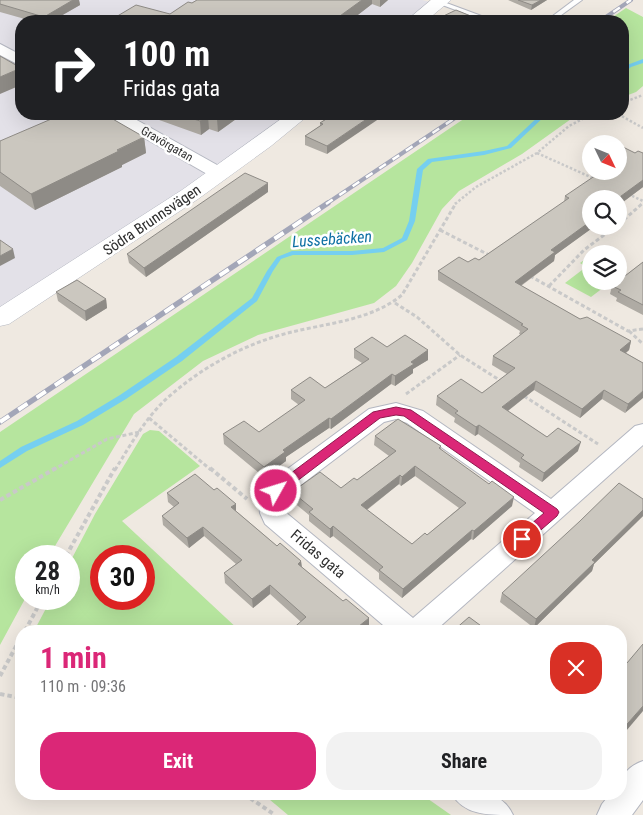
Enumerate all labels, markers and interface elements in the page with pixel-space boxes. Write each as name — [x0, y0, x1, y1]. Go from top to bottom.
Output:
text: 100 m — [123, 34, 210, 75]
icon: right — [40, 35, 105, 100]
text: Fridas gata — [123, 76, 220, 101]
street label: Gravörgatan — [139, 124, 196, 165]
north arrow — [582, 135, 628, 180]
map controls — [582, 135, 627, 290]
street label: Södra Brunnsvägen — [100, 181, 204, 259]
button: search — [582, 190, 627, 235]
water label: Lussebäcken — [292, 227, 372, 251]
button: layers — [582, 245, 627, 290]
position arrow — [249, 464, 301, 516]
pin — [501, 518, 543, 560]
icon: arrive — [508, 525, 536, 553]
street label: Fridas gata — [287, 526, 349, 582]
speed limit sign: 30 — [90, 545, 155, 610]
text: 28 — [35, 557, 60, 586]
text: km/h — [35, 583, 60, 597]
text: 1 min — [40, 640, 107, 675]
button: close — [550, 642, 602, 694]
text: 110 m · 09:36 — [40, 677, 126, 696]
button: Exit — [40, 732, 316, 790]
button: Share — [326, 732, 602, 790]

